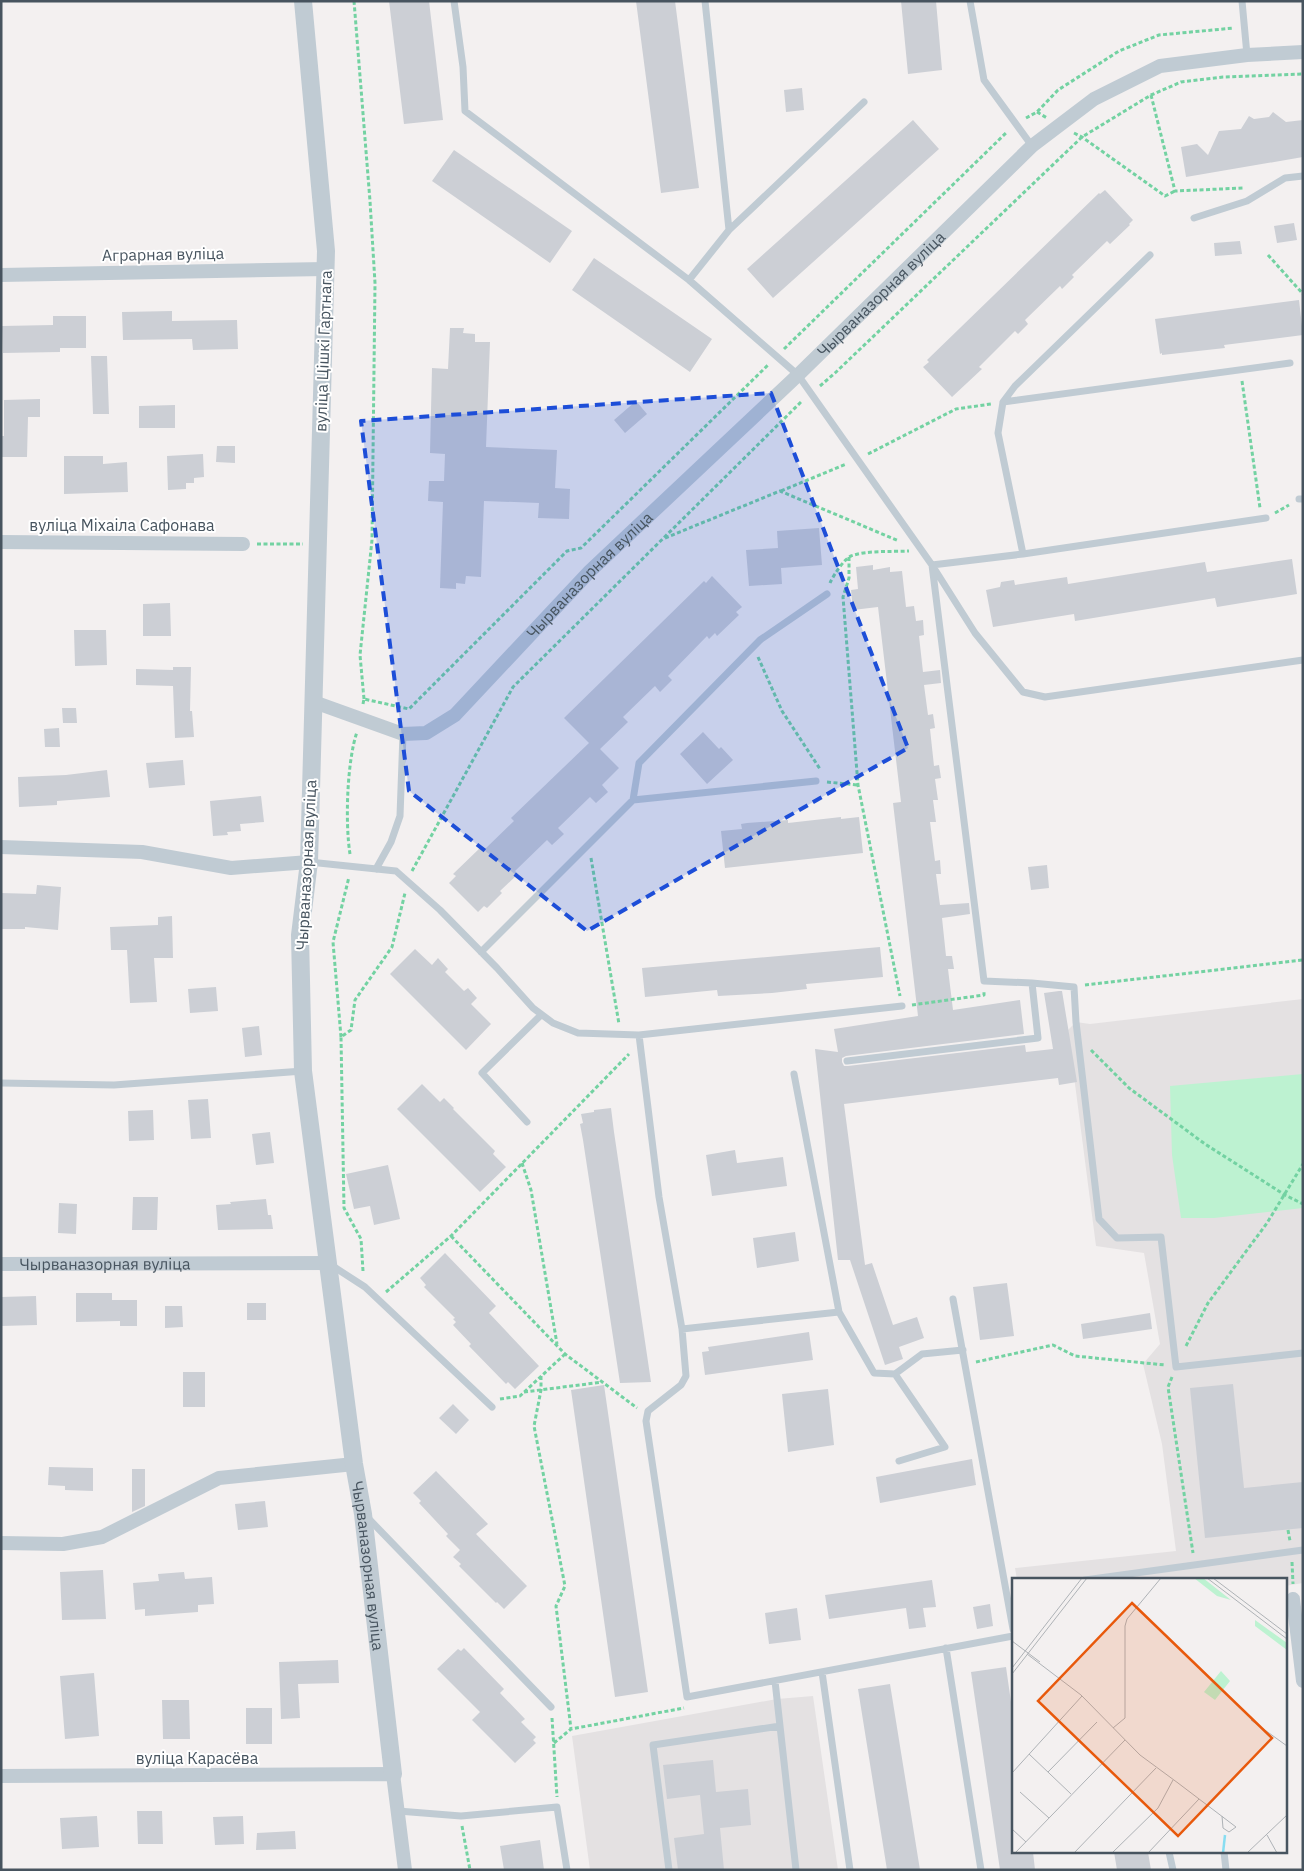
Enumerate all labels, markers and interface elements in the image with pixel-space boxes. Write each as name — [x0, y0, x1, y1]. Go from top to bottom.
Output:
street label: Чырваназорная вуліца — [813, 227, 949, 361]
street label: Аграрная вуліца — [102, 243, 225, 265]
street label: вуліца Цішкі Гартнага — [310, 269, 336, 432]
street label: Чырваназорная вуліца — [522, 507, 657, 642]
street label: вуліца Міхаіла Сафонава — [29, 515, 215, 535]
street label: Чырваназорная вуліца — [292, 779, 320, 951]
street label: Чырваназорная вуліца — [20, 1253, 191, 1274]
street label: Чырваназорная вуліца — [347, 1479, 389, 1652]
inset map — [1012, 1578, 1286, 1854]
street label: вуліца Карасёва — [136, 1748, 259, 1768]

